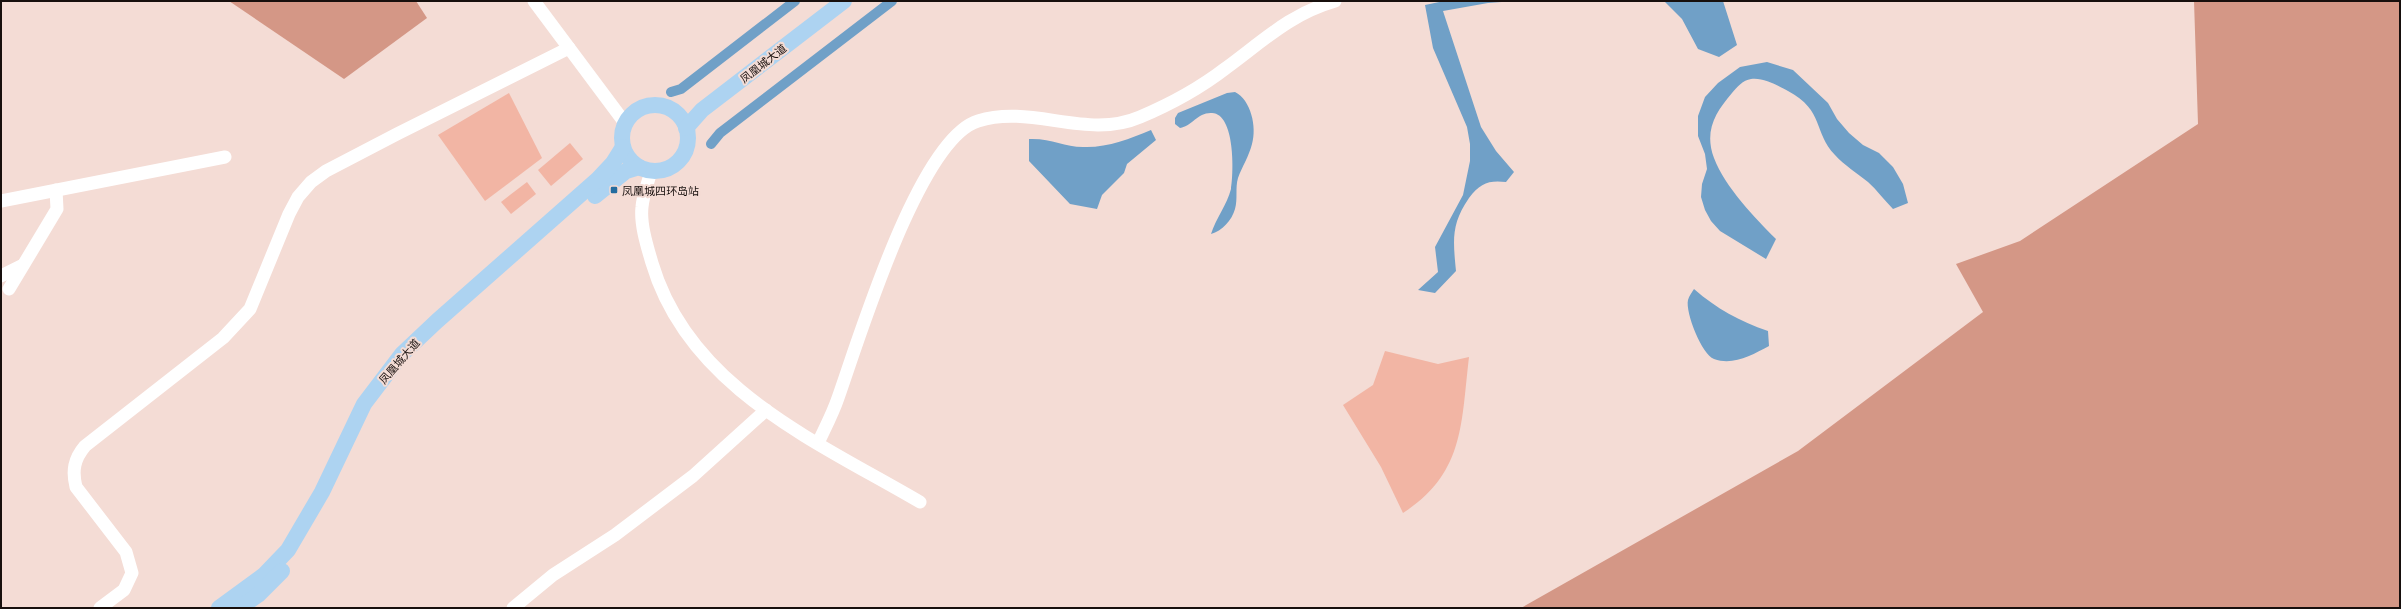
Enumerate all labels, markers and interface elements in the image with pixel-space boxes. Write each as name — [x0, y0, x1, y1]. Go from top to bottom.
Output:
street label: 凤凰城大道 — [737, 41, 789, 85]
place label: 凤凰城四环岛站 — [622, 184, 699, 197]
marker: 凤凰城四环岛站 — [609, 185, 619, 195]
street label: 凤凰城大道 — [376, 336, 422, 386]

